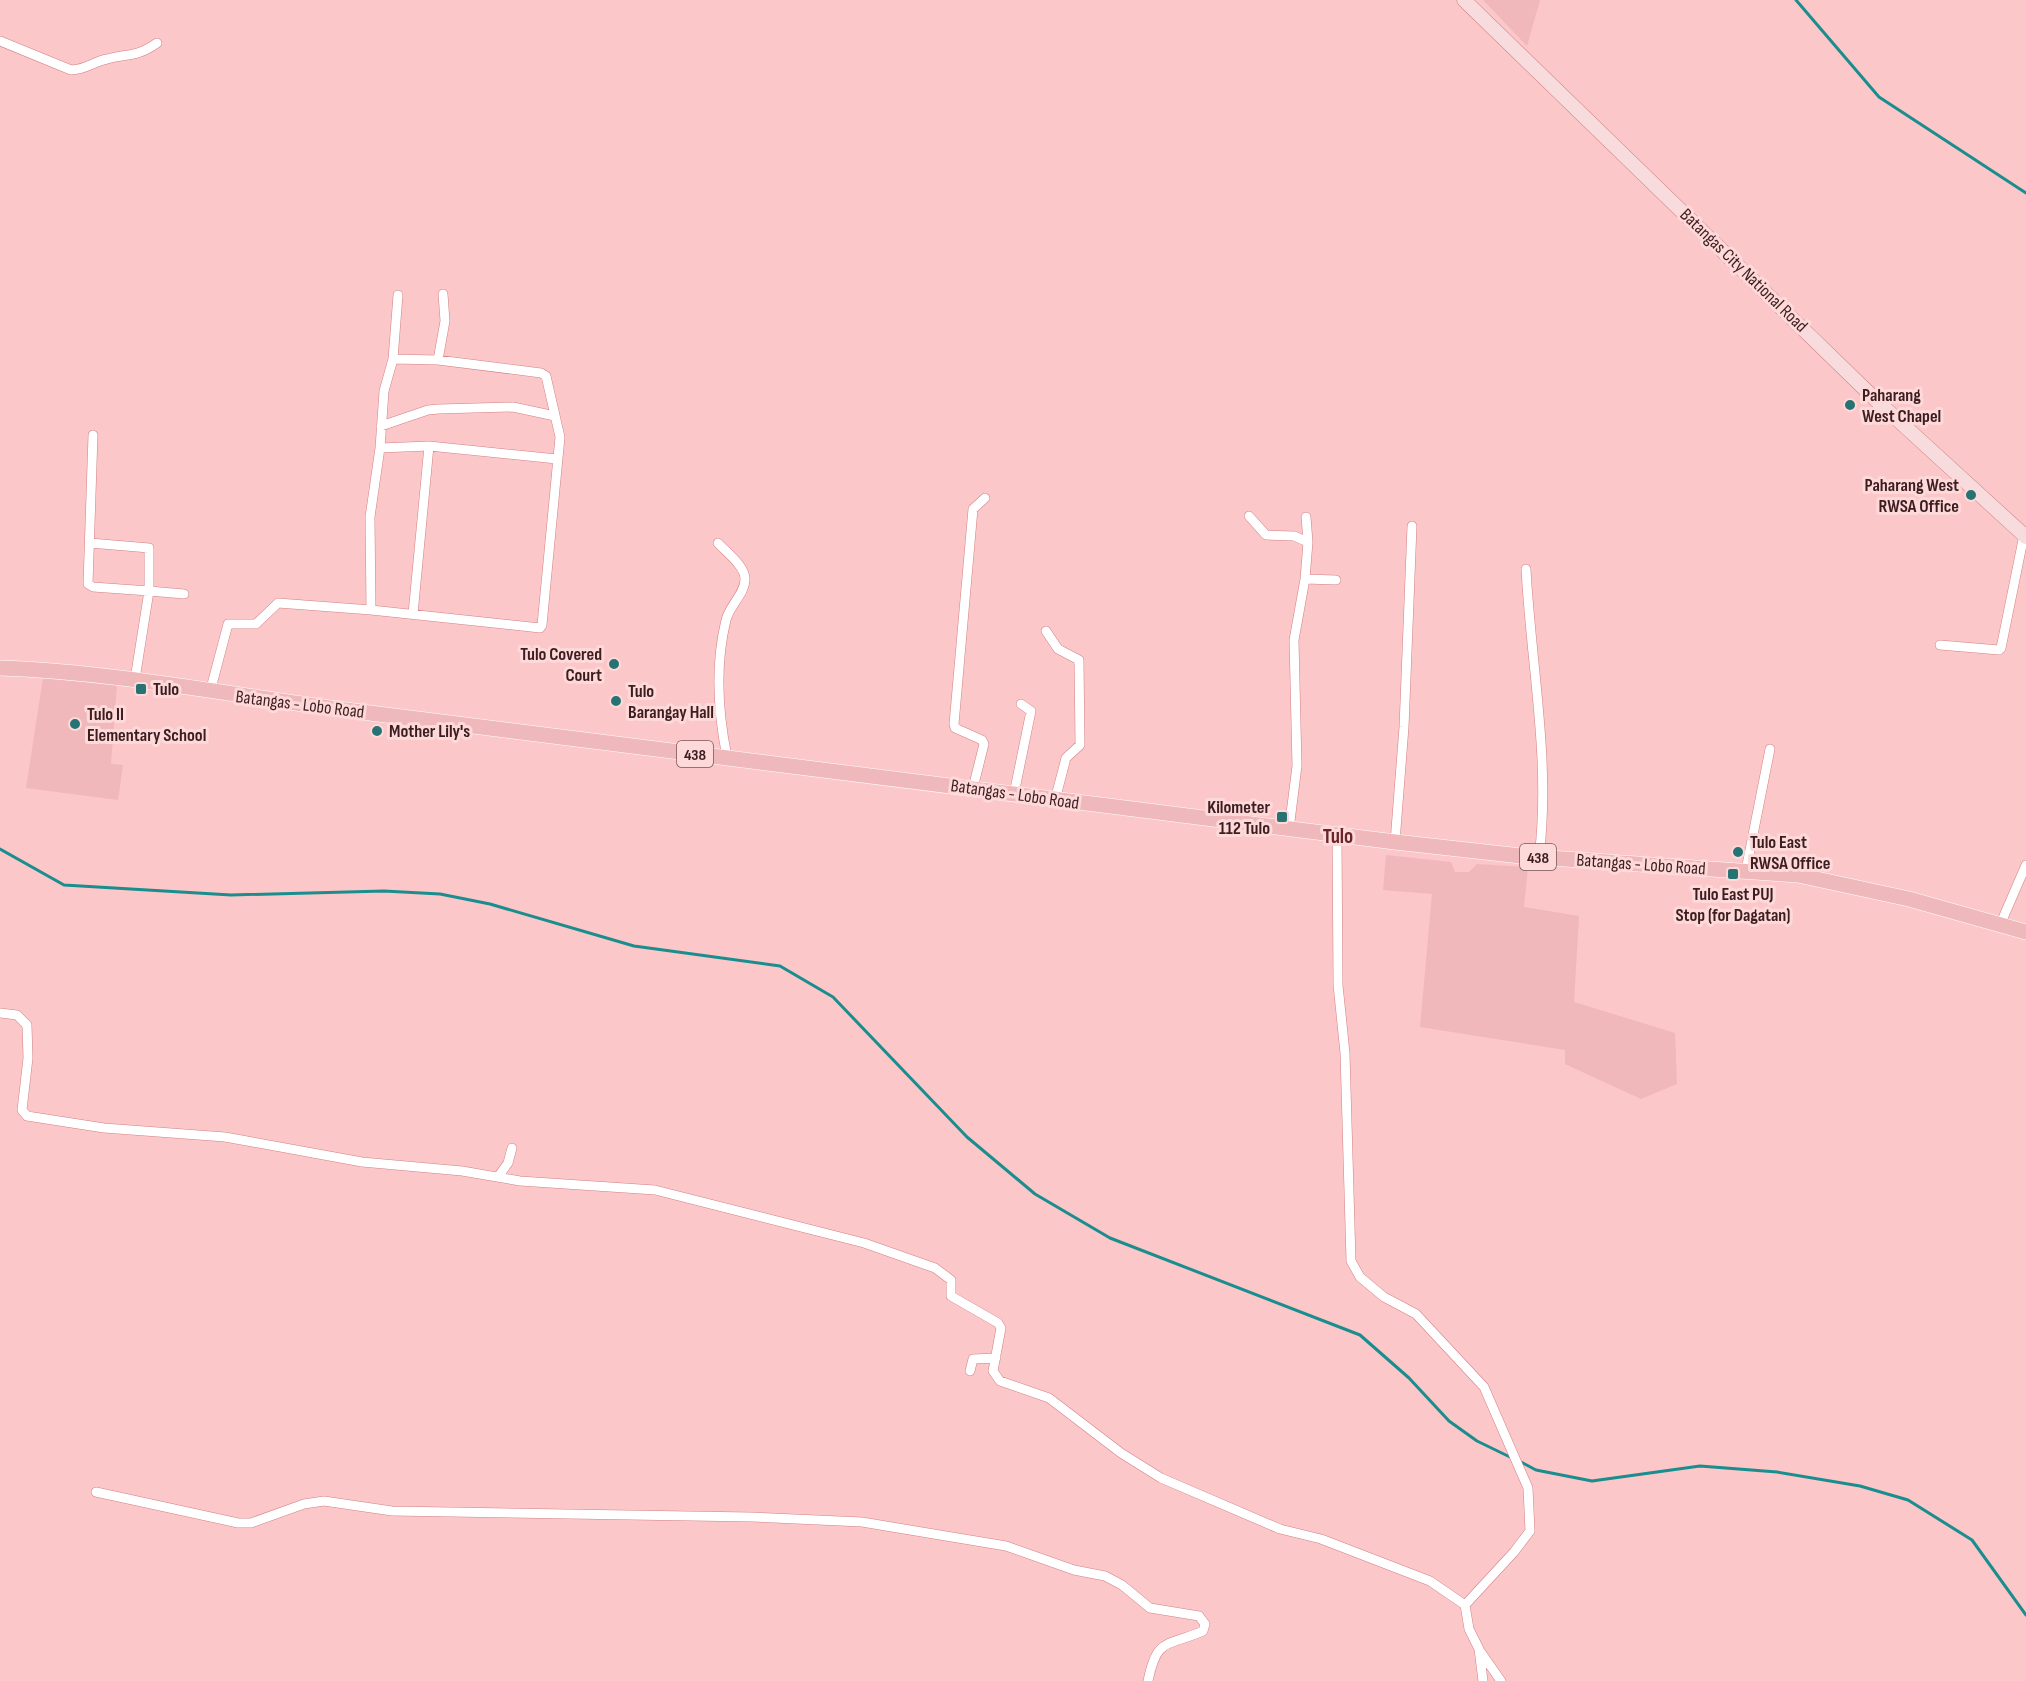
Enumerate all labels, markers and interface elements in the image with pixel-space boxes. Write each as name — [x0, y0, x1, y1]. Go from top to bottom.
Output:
street label: Batangas City National Road — [1676, 204, 1812, 337]
place label: Paharang West Chapel — [1862, 385, 1941, 427]
marker: Paharang West Chapel — [1843, 398, 1857, 412]
place label: Paharang West RWSA Office — [1865, 475, 1959, 517]
marker: Paharang West RWSA Office — [1964, 488, 1978, 502]
place label: Tulo Covered Court — [520, 644, 602, 686]
marker: Tulo Covered Court — [607, 657, 621, 671]
place label: Tulo — [153, 679, 179, 700]
place label: Tulo Barangay Hall — [628, 681, 714, 723]
marker: Tulo — [134, 682, 148, 696]
street label: Batangas - Lobo Road — [234, 686, 365, 723]
marker: Tulo Barangay Hall — [609, 694, 623, 708]
place label: Tulo II Elementary School — [87, 704, 206, 746]
marker: Tulo II Elementary School — [68, 717, 82, 731]
place label: Mother Lily's — [389, 721, 470, 742]
marker: Mother Lily's — [370, 724, 384, 738]
road number: 438 — [677, 741, 713, 767]
street label: Batangas - Lobo Road — [949, 775, 1080, 814]
place label: Kilometer 112 Tulo — [1207, 797, 1270, 839]
marker: Kilometer 112 Tulo — [1275, 810, 1289, 824]
district label: Tulo — [1323, 824, 1353, 849]
place label: Tulo East RWSA Office — [1750, 832, 1830, 874]
road number: 438 — [1520, 844, 1556, 870]
marker: Tulo East RWSA Office — [1731, 845, 1745, 859]
street label: Batangas - Lobo Road — [1576, 850, 1706, 879]
marker: Tulo East PUJ Stop (for Dagatan) — [1726, 867, 1740, 881]
place label: Tulo East PUJ Stop (for Dagatan) — [1675, 884, 1791, 926]

